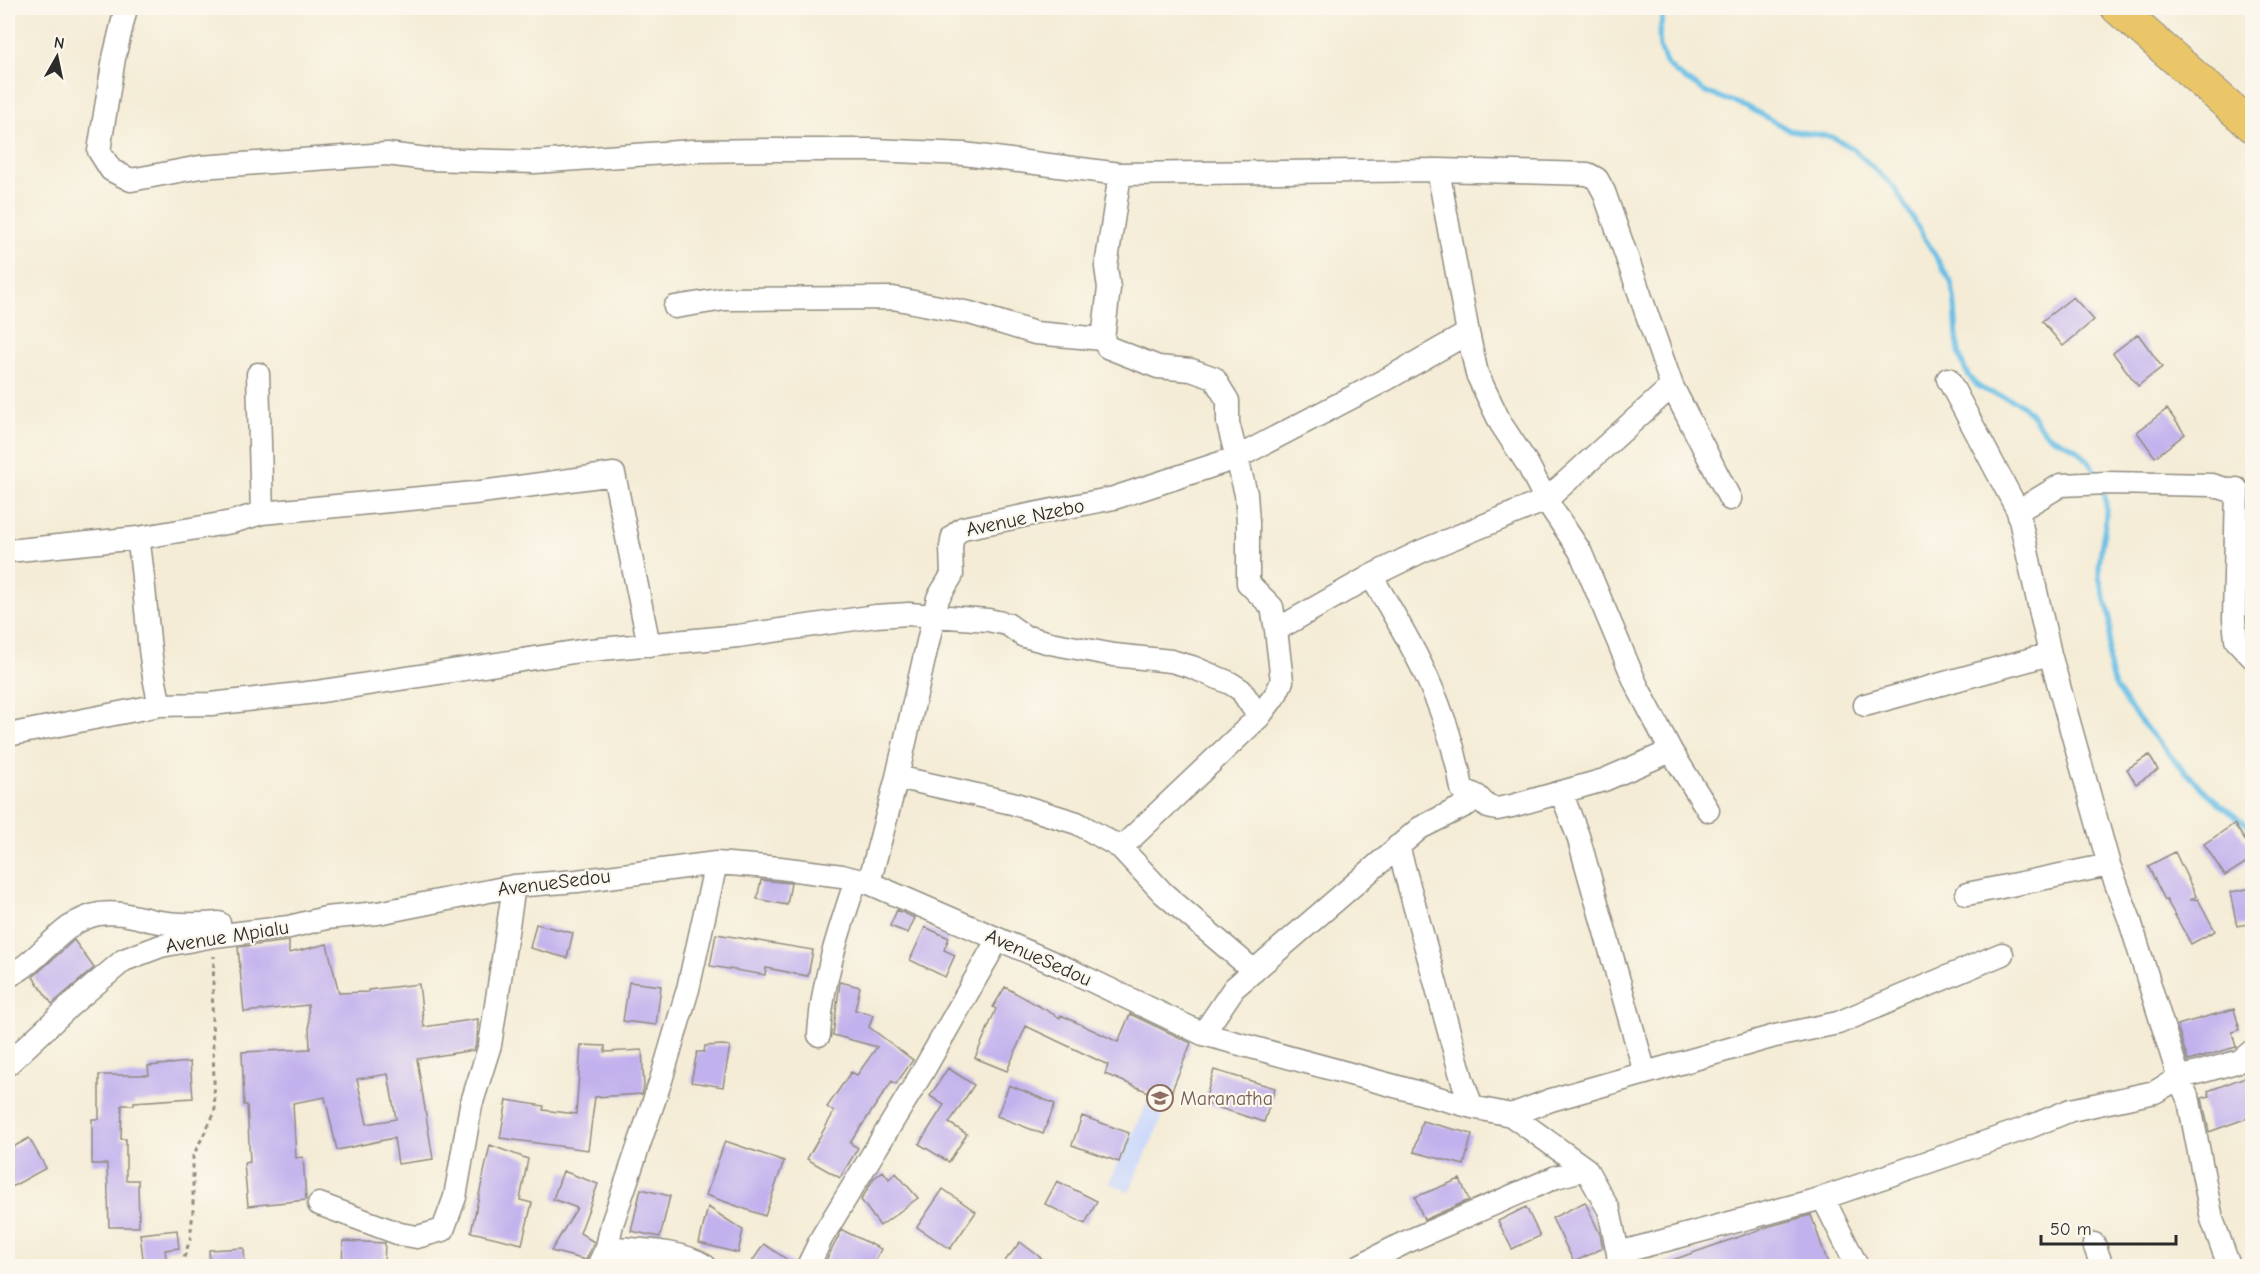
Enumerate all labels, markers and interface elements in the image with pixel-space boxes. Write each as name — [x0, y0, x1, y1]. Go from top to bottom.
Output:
north arrow — [27, 27, 87, 87]
text: N — [53, 33, 66, 53]
street label: Avenue Nzebo — [964, 494, 1086, 541]
street label: AvenueSedou — [496, 864, 612, 901]
street label: Avenue Mpialu — [164, 915, 290, 958]
street label: AvenueSedou — [982, 924, 1095, 991]
school or university icon: Maranatha — [1145, 1083, 1175, 1113]
place label: Maranatha — [1180, 1087, 1273, 1110]
scale bar — [2041, 1208, 2176, 1246]
text: 50 m — [2050, 1219, 2092, 1240]

